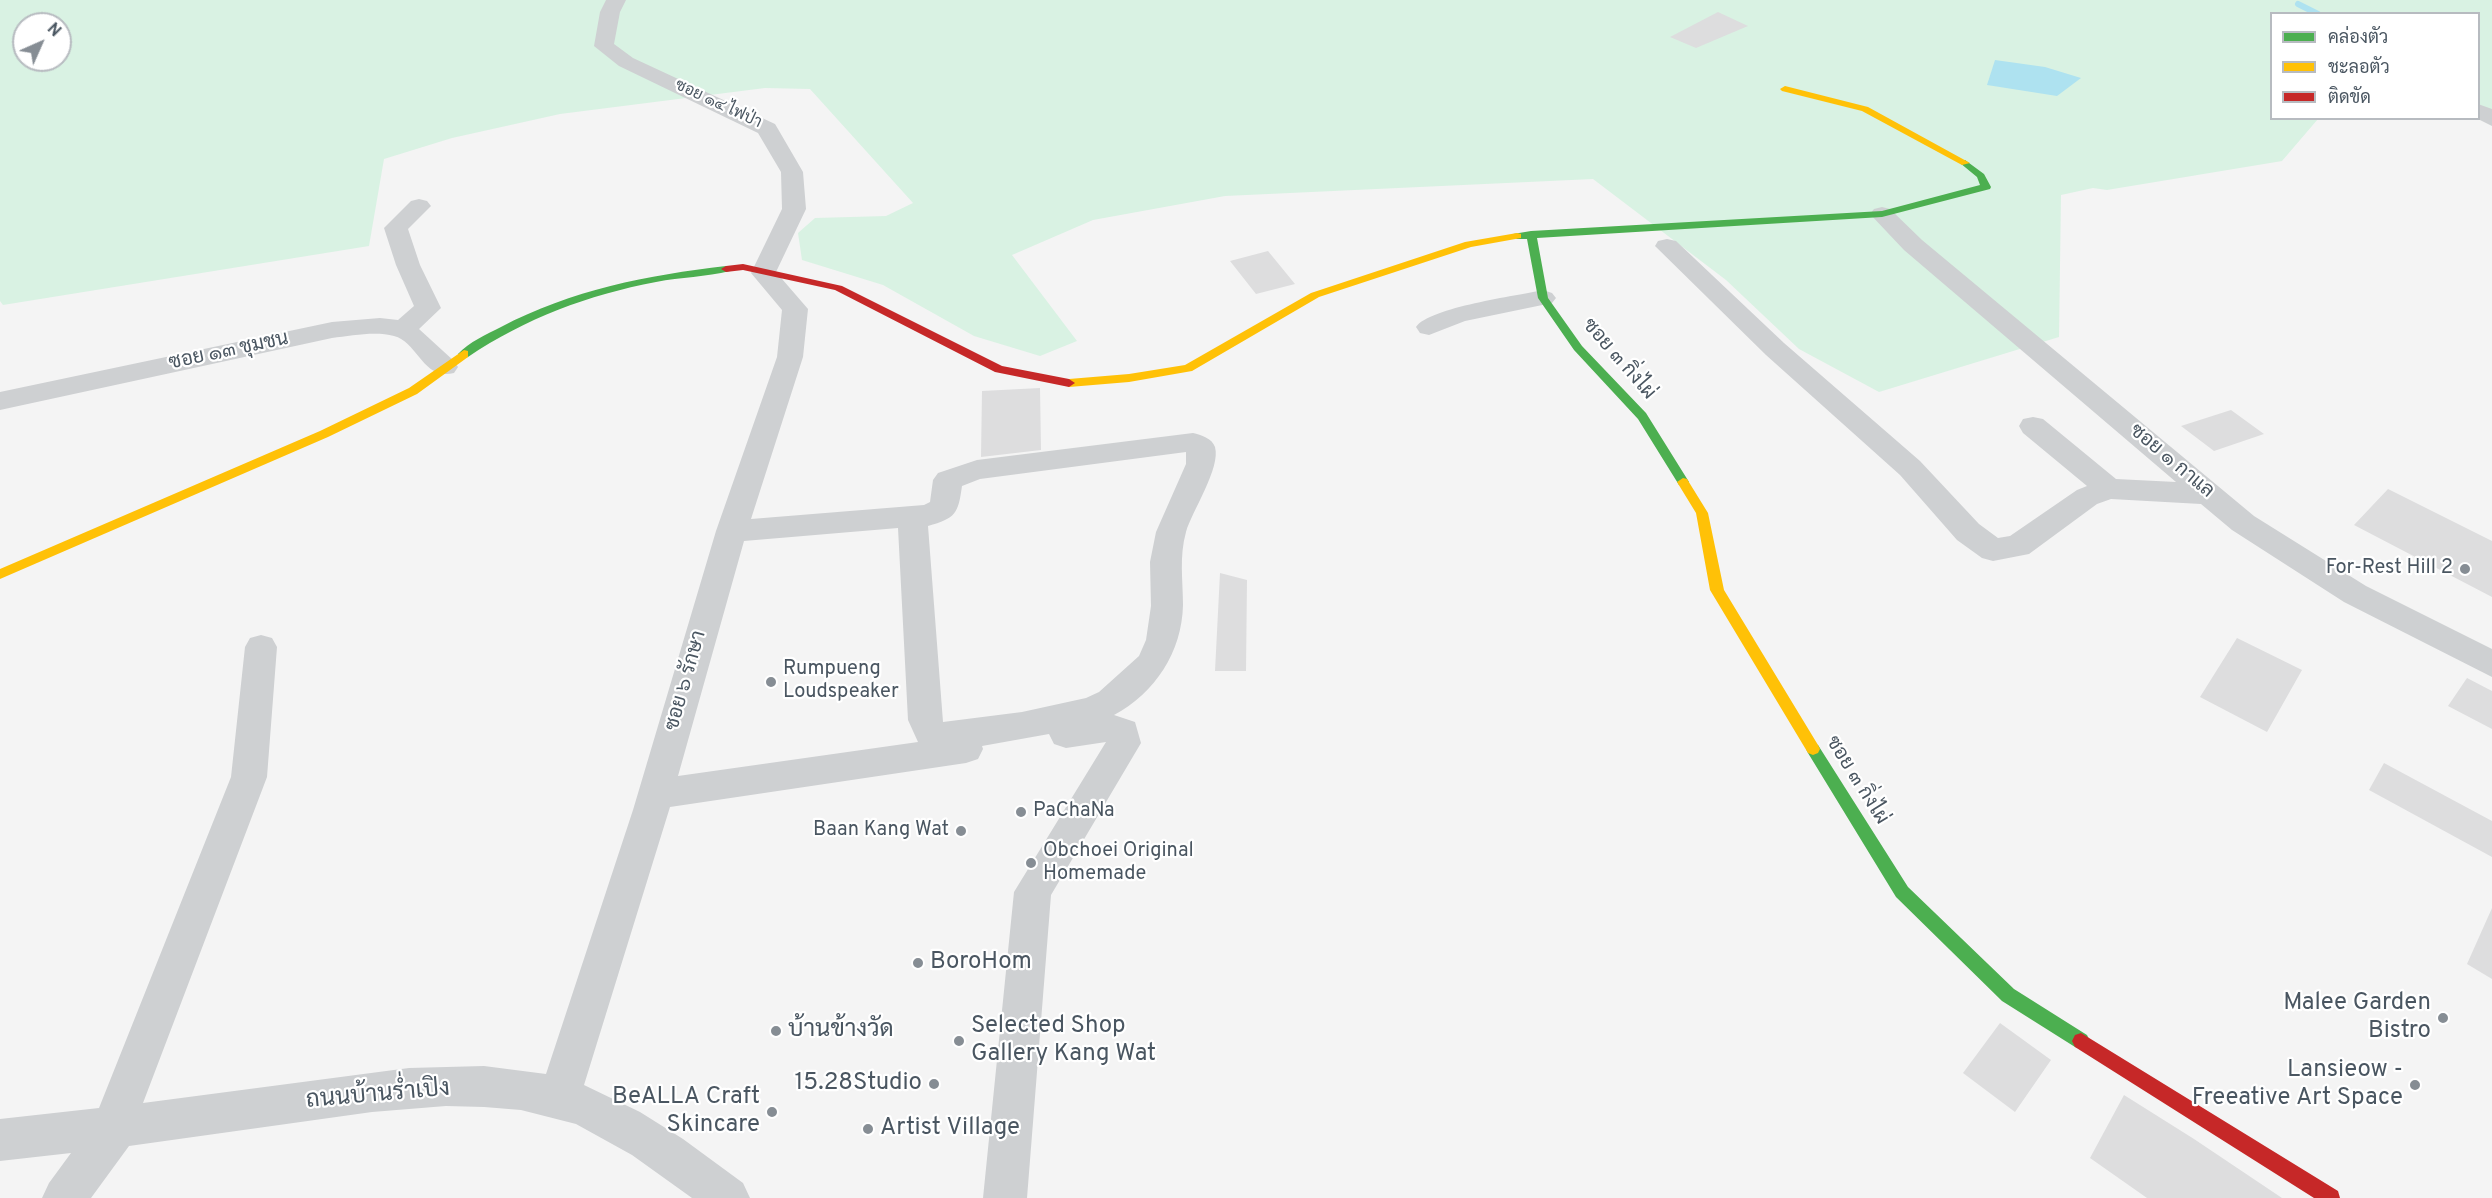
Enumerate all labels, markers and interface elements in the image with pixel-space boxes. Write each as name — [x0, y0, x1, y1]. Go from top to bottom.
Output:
north arrow — [12, 12, 72, 72]
legend — [2270, 12, 2480, 120]
text: N — [42, 20, 64, 42]
text: คล่องตัว — [2328, 27, 2388, 50]
text: ชะลอตัว — [2328, 57, 2390, 80]
street label: ซอย ๑๔ ไฟป่า — [672, 77, 764, 133]
text: ติดขัด — [2328, 87, 2371, 110]
street label: ซอย ๓ กิ่งไผ่ — [1576, 315, 1660, 405]
street label: ซอย ๑๓ ชุมชน — [167, 328, 291, 376]
street label: ซอย ๑ กาแล — [2124, 420, 2218, 504]
place label: For-Rest Hill 2 — [2326, 557, 2453, 581]
marker: For-Rest Hill 2 — [2458, 562, 2472, 576]
street label: ซอย ๖ รักษา — [661, 628, 713, 734]
place label: Rumpueng Loudspeaker — [783, 658, 899, 705]
marker: Rumpueng Loudspeaker — [764, 675, 778, 689]
street label: ซอย ๓ กิ่งไผ่ — [1819, 732, 1893, 830]
place label: PaChaNa — [1033, 800, 1115, 824]
marker: PaChaNa — [1014, 805, 1028, 819]
place label: Baan Kang Wat — [813, 819, 949, 843]
marker: Baan Kang Wat — [954, 824, 968, 838]
place label: Obchoei Original Homemade — [1043, 840, 1194, 887]
marker: Obchoei Original Homemade — [1024, 856, 1038, 870]
place label: BoroHom — [930, 949, 1032, 977]
marker: BoroHom — [911, 956, 925, 970]
place label: Malee Garden Bistro — [2283, 990, 2431, 1046]
marker: Malee Garden Bistro — [2436, 1011, 2450, 1025]
place label: Selected Shop Gallery Kang Wat — [971, 1013, 1156, 1069]
place label: บ้านข้างวัด — [788, 1017, 894, 1045]
marker: บ้านข้างวัด — [769, 1024, 783, 1038]
marker: Selected Shop Gallery Kang Wat — [952, 1034, 966, 1048]
place label: Lansieow - Freeative Art Space — [2192, 1057, 2403, 1113]
place label: 15.28Studio — [794, 1070, 922, 1098]
street label: ถนนบ้านร่ำเปิง — [305, 1075, 451, 1117]
marker: 15.28Studio — [927, 1077, 941, 1091]
marker: Lansieow - Freeative Art Space — [2408, 1078, 2422, 1092]
place label: BeALLA Craft Skincare — [612, 1084, 760, 1140]
marker: BeALLA Craft Skincare — [765, 1105, 779, 1119]
place label: Artist Village — [880, 1115, 1020, 1143]
marker: Artist Village — [861, 1122, 875, 1136]

